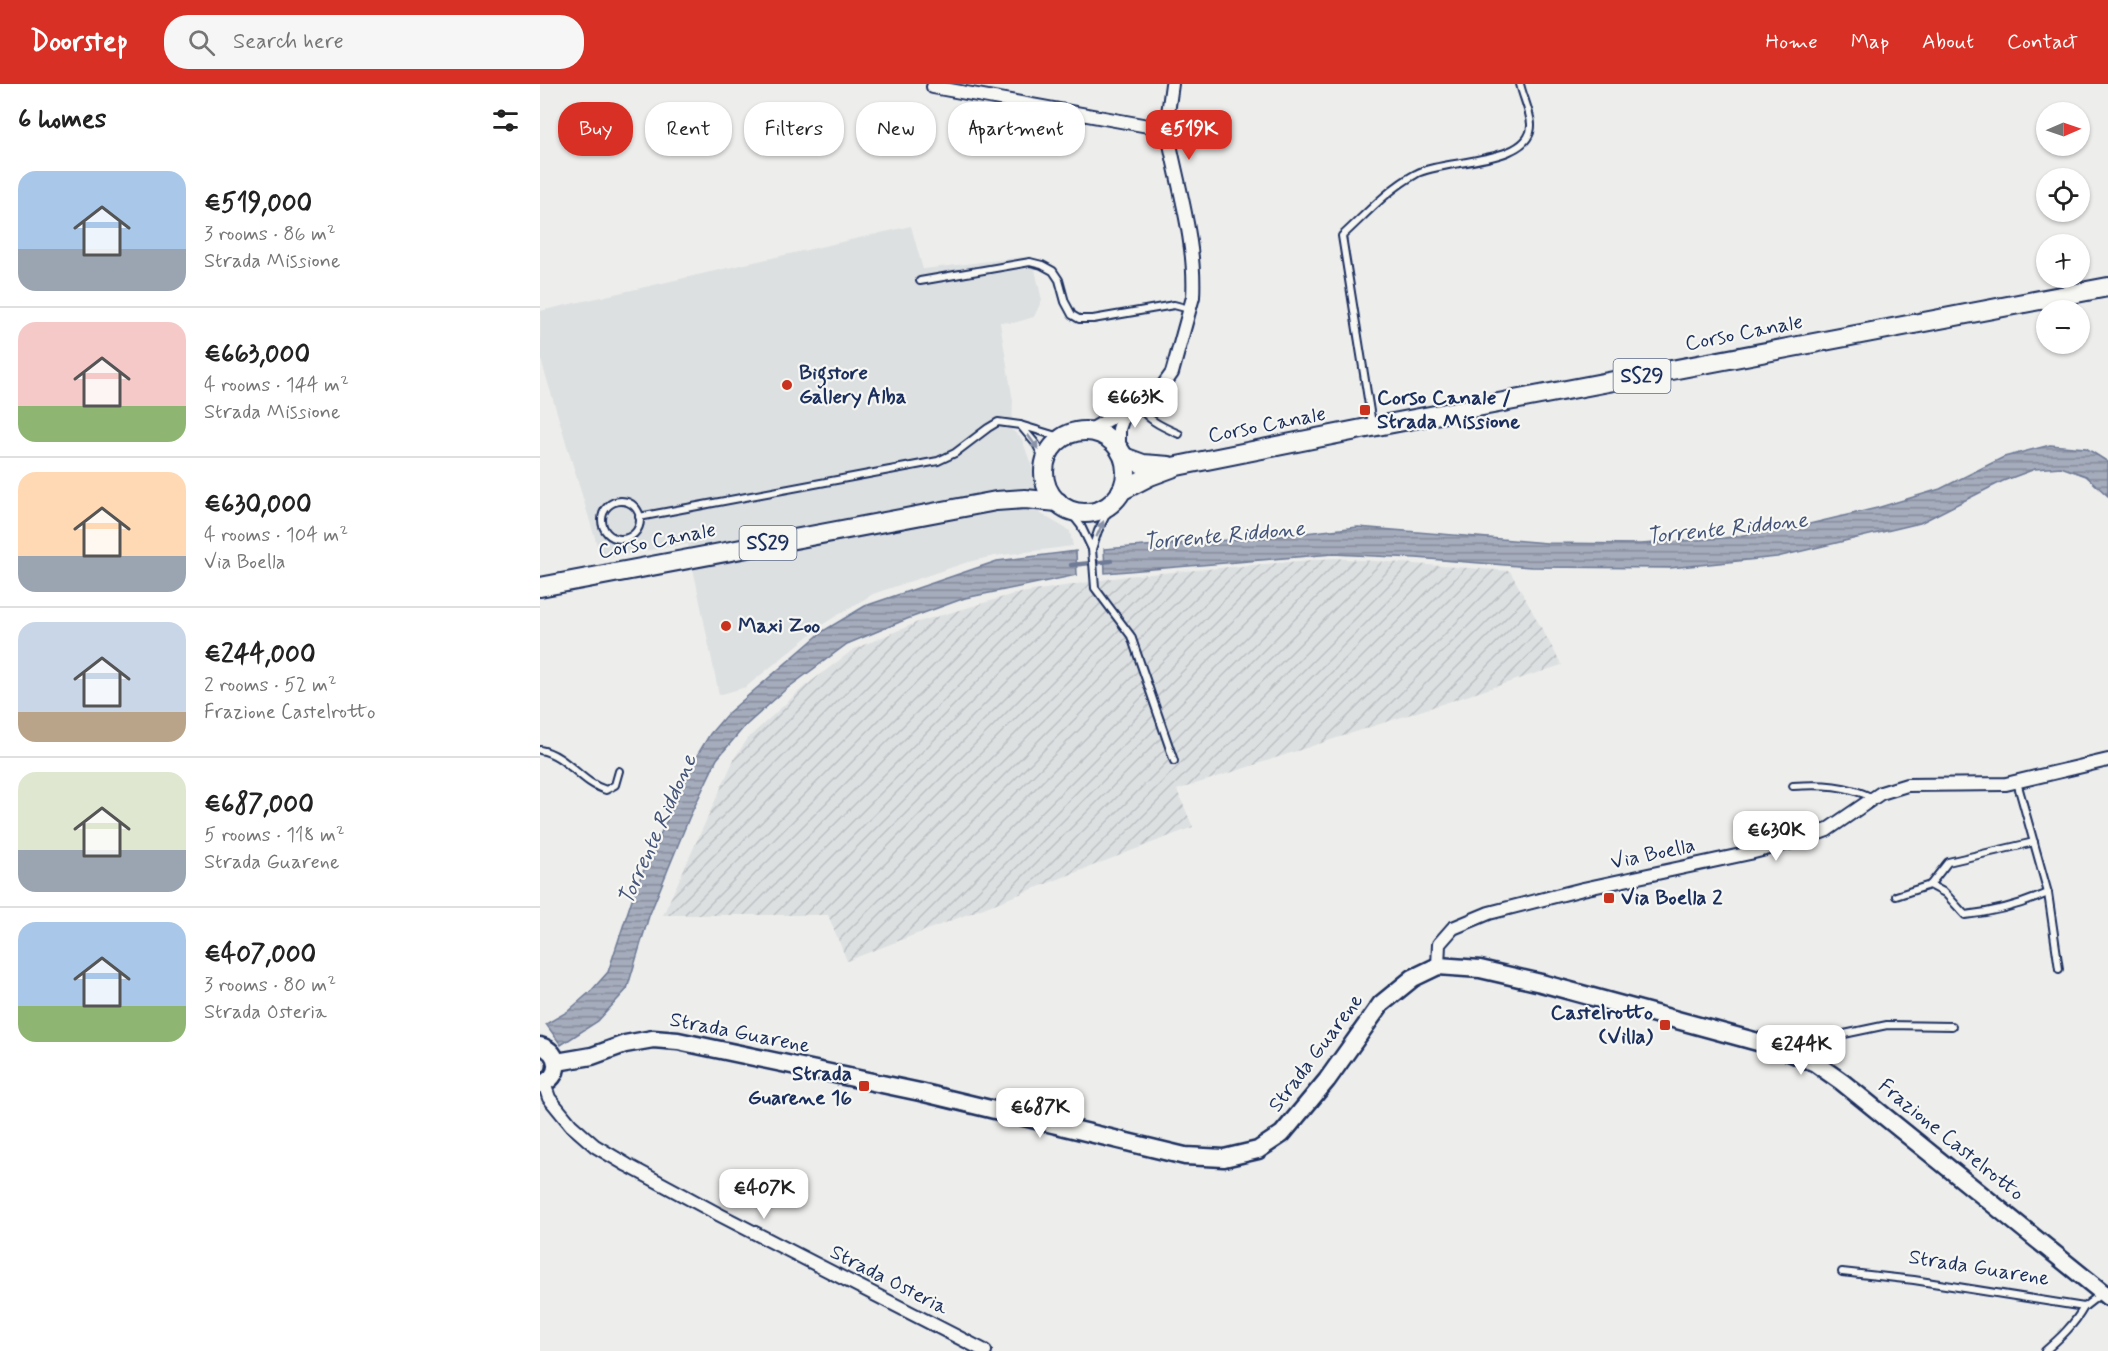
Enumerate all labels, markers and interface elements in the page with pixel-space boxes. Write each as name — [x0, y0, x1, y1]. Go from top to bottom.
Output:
search box — [164, 15, 584, 69]
text: Doorstep — [30, 24, 128, 61]
icon: search — [185, 26, 218, 59]
text: Search here — [233, 28, 344, 56]
text: Home — [1766, 28, 1818, 56]
text: Map — [1851, 28, 1889, 56]
text: About — [1922, 28, 1974, 56]
text: Contact — [2007, 28, 2078, 56]
chip: Buy — [558, 102, 633, 156]
chip: Rent — [645, 102, 732, 156]
chip: Filters — [744, 102, 844, 156]
chip: New — [856, 102, 936, 156]
chip: Apartment — [948, 102, 1085, 156]
north arrow — [2036, 102, 2090, 156]
map controls — [2036, 102, 2090, 354]
text: 6 homes — [18, 103, 106, 137]
icon: filters — [489, 104, 522, 137]
pin: €519K — [1147, 110, 1231, 161]
text: €519K — [1160, 116, 1218, 143]
button: locate — [2036, 168, 2090, 222]
text: €519,000 — [204, 187, 312, 221]
icon: home — [66, 195, 138, 267]
text: 3 rooms · 86 m² — [204, 221, 336, 248]
button: + — [2036, 234, 2090, 288]
text: Strada Missione — [204, 248, 340, 275]
button: − — [2036, 300, 2090, 354]
street label: Corso Canale — [1683, 308, 1805, 358]
text: €663,000 — [204, 338, 310, 372]
icon: home — [66, 346, 138, 418]
place label: Bigstore Gallery Alba — [799, 359, 907, 411]
road number: SS29 — [1614, 359, 1670, 393]
text: 4 rooms · 144 m² — [204, 372, 349, 399]
marker: Bigstore Gallery Alba — [780, 378, 794, 392]
pin: €663K — [1093, 378, 1177, 429]
text: €663K — [1107, 384, 1163, 411]
place label: Corso Canale / Strada Missione — [1377, 384, 1520, 436]
text: Strada Missione — [204, 399, 340, 426]
street label: Corso Canale — [1206, 400, 1328, 450]
marker: Corso Canale / Strada Missione — [1358, 403, 1372, 417]
one-way arrow — [1027, 433, 1039, 449]
text: €630,000 — [204, 488, 312, 522]
icon: home — [66, 496, 138, 568]
water label: Torrente Riddone — [1645, 507, 1810, 551]
water label: Torrente Riddone — [1142, 515, 1307, 557]
street label: Corso Canale — [596, 516, 718, 566]
one-way arrow — [1095, 519, 1105, 537]
text: 4 rooms · 104 m² — [204, 522, 348, 549]
road number: SS29 — [740, 526, 796, 560]
text: Via Boella — [204, 549, 286, 576]
place label: Maxi Zoo — [738, 612, 820, 640]
marker: Maxi Zoo — [719, 619, 733, 633]
text: €244,000 — [204, 638, 316, 672]
icon: home — [66, 646, 138, 718]
text: 2 rooms · 52 m² — [204, 672, 337, 699]
text: Frazione Castelrotto — [204, 699, 376, 726]
water label: Torrente Riddone — [612, 750, 704, 910]
text: €687,000 — [204, 788, 314, 822]
icon: home — [66, 796, 138, 868]
pin: €630K — [1734, 811, 1818, 862]
text: €630K — [1747, 817, 1805, 844]
text: 5 rooms · 118 m² — [204, 822, 345, 849]
street label: Via Boella — [1608, 831, 1698, 877]
text: Strada Guarene — [204, 849, 339, 876]
place label: Via Boella 2 — [1621, 884, 1723, 912]
marker: Via Boella 2 — [1602, 891, 1616, 905]
text: €407,000 — [204, 938, 316, 972]
icon: home — [66, 946, 138, 1018]
text: 3 rooms · 80 m² — [204, 972, 336, 999]
street label: Strada Guarene — [1262, 988, 1370, 1118]
text: Strada Osteria — [204, 999, 327, 1026]
place label: Castelrotto (Villa) — [1551, 999, 1654, 1051]
street label: Strada Guarene — [668, 1006, 813, 1060]
marker: Castelrotto (Villa) — [1658, 1018, 1672, 1032]
pin: €244K — [1759, 1025, 1843, 1076]
text: €244K — [1771, 1031, 1831, 1058]
place label: Strada Guarene 16 — [748, 1060, 852, 1112]
street label: Frazione Castelrotto — [1872, 1072, 2030, 1208]
marker: Strada Guarene 16 — [857, 1079, 871, 1093]
pin: €687K — [998, 1088, 1082, 1139]
text: €687K — [1010, 1094, 1070, 1121]
pin: €407K — [722, 1169, 806, 1220]
text: €407K — [733, 1175, 795, 1202]
street label: Strada Osteria — [825, 1238, 953, 1322]
street label: Strada Guarene — [1907, 1243, 2051, 1293]

